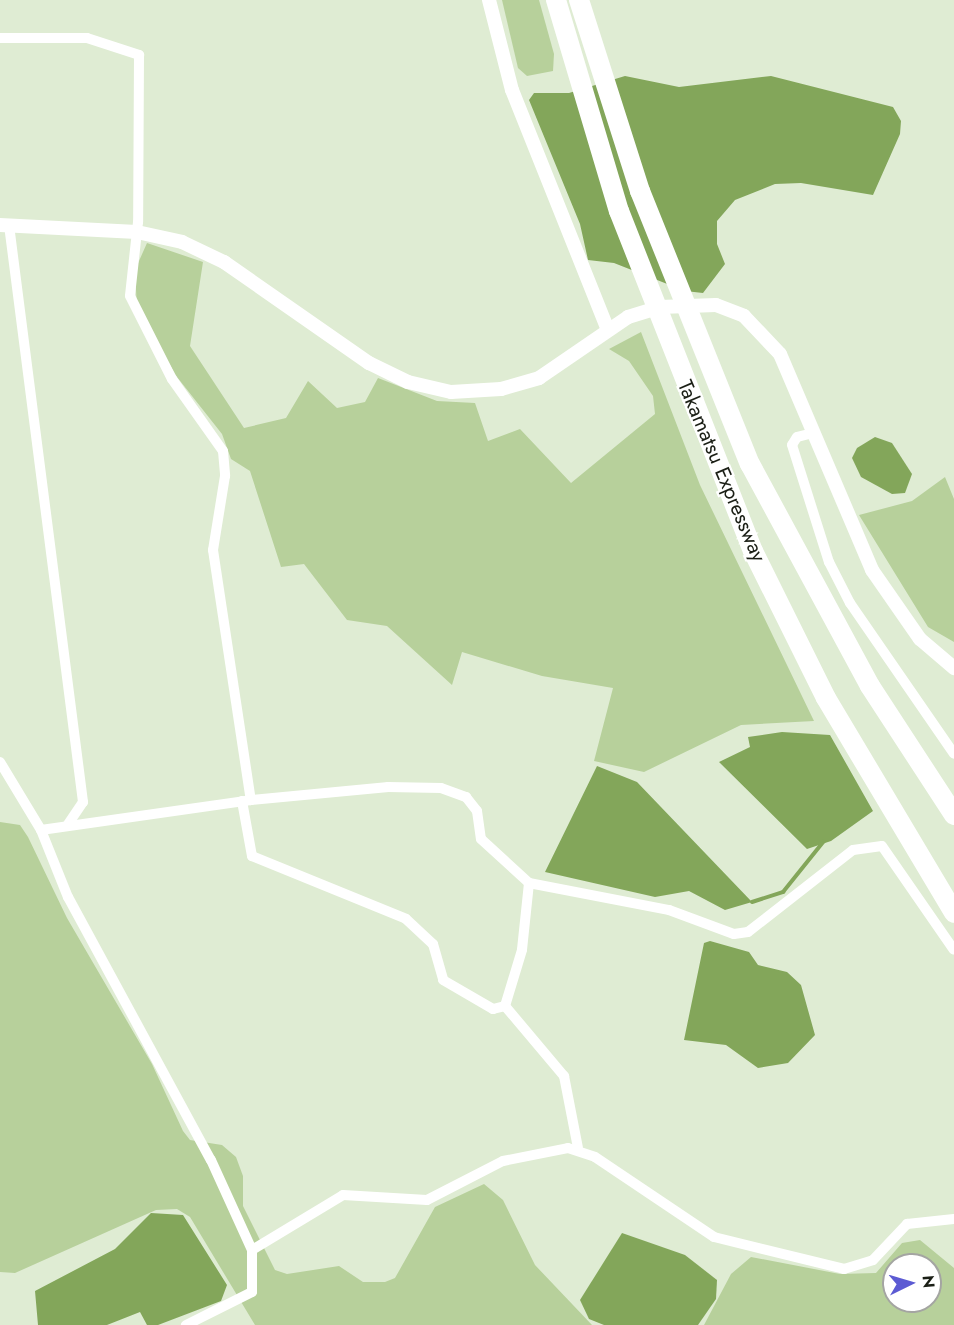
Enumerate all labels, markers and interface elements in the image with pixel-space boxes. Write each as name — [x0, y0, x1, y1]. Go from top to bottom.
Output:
street label: Takamatsu Expressway — [672, 376, 772, 566]
north arrow — [882, 1253, 942, 1313]
text: N — [916, 1274, 940, 1289]

